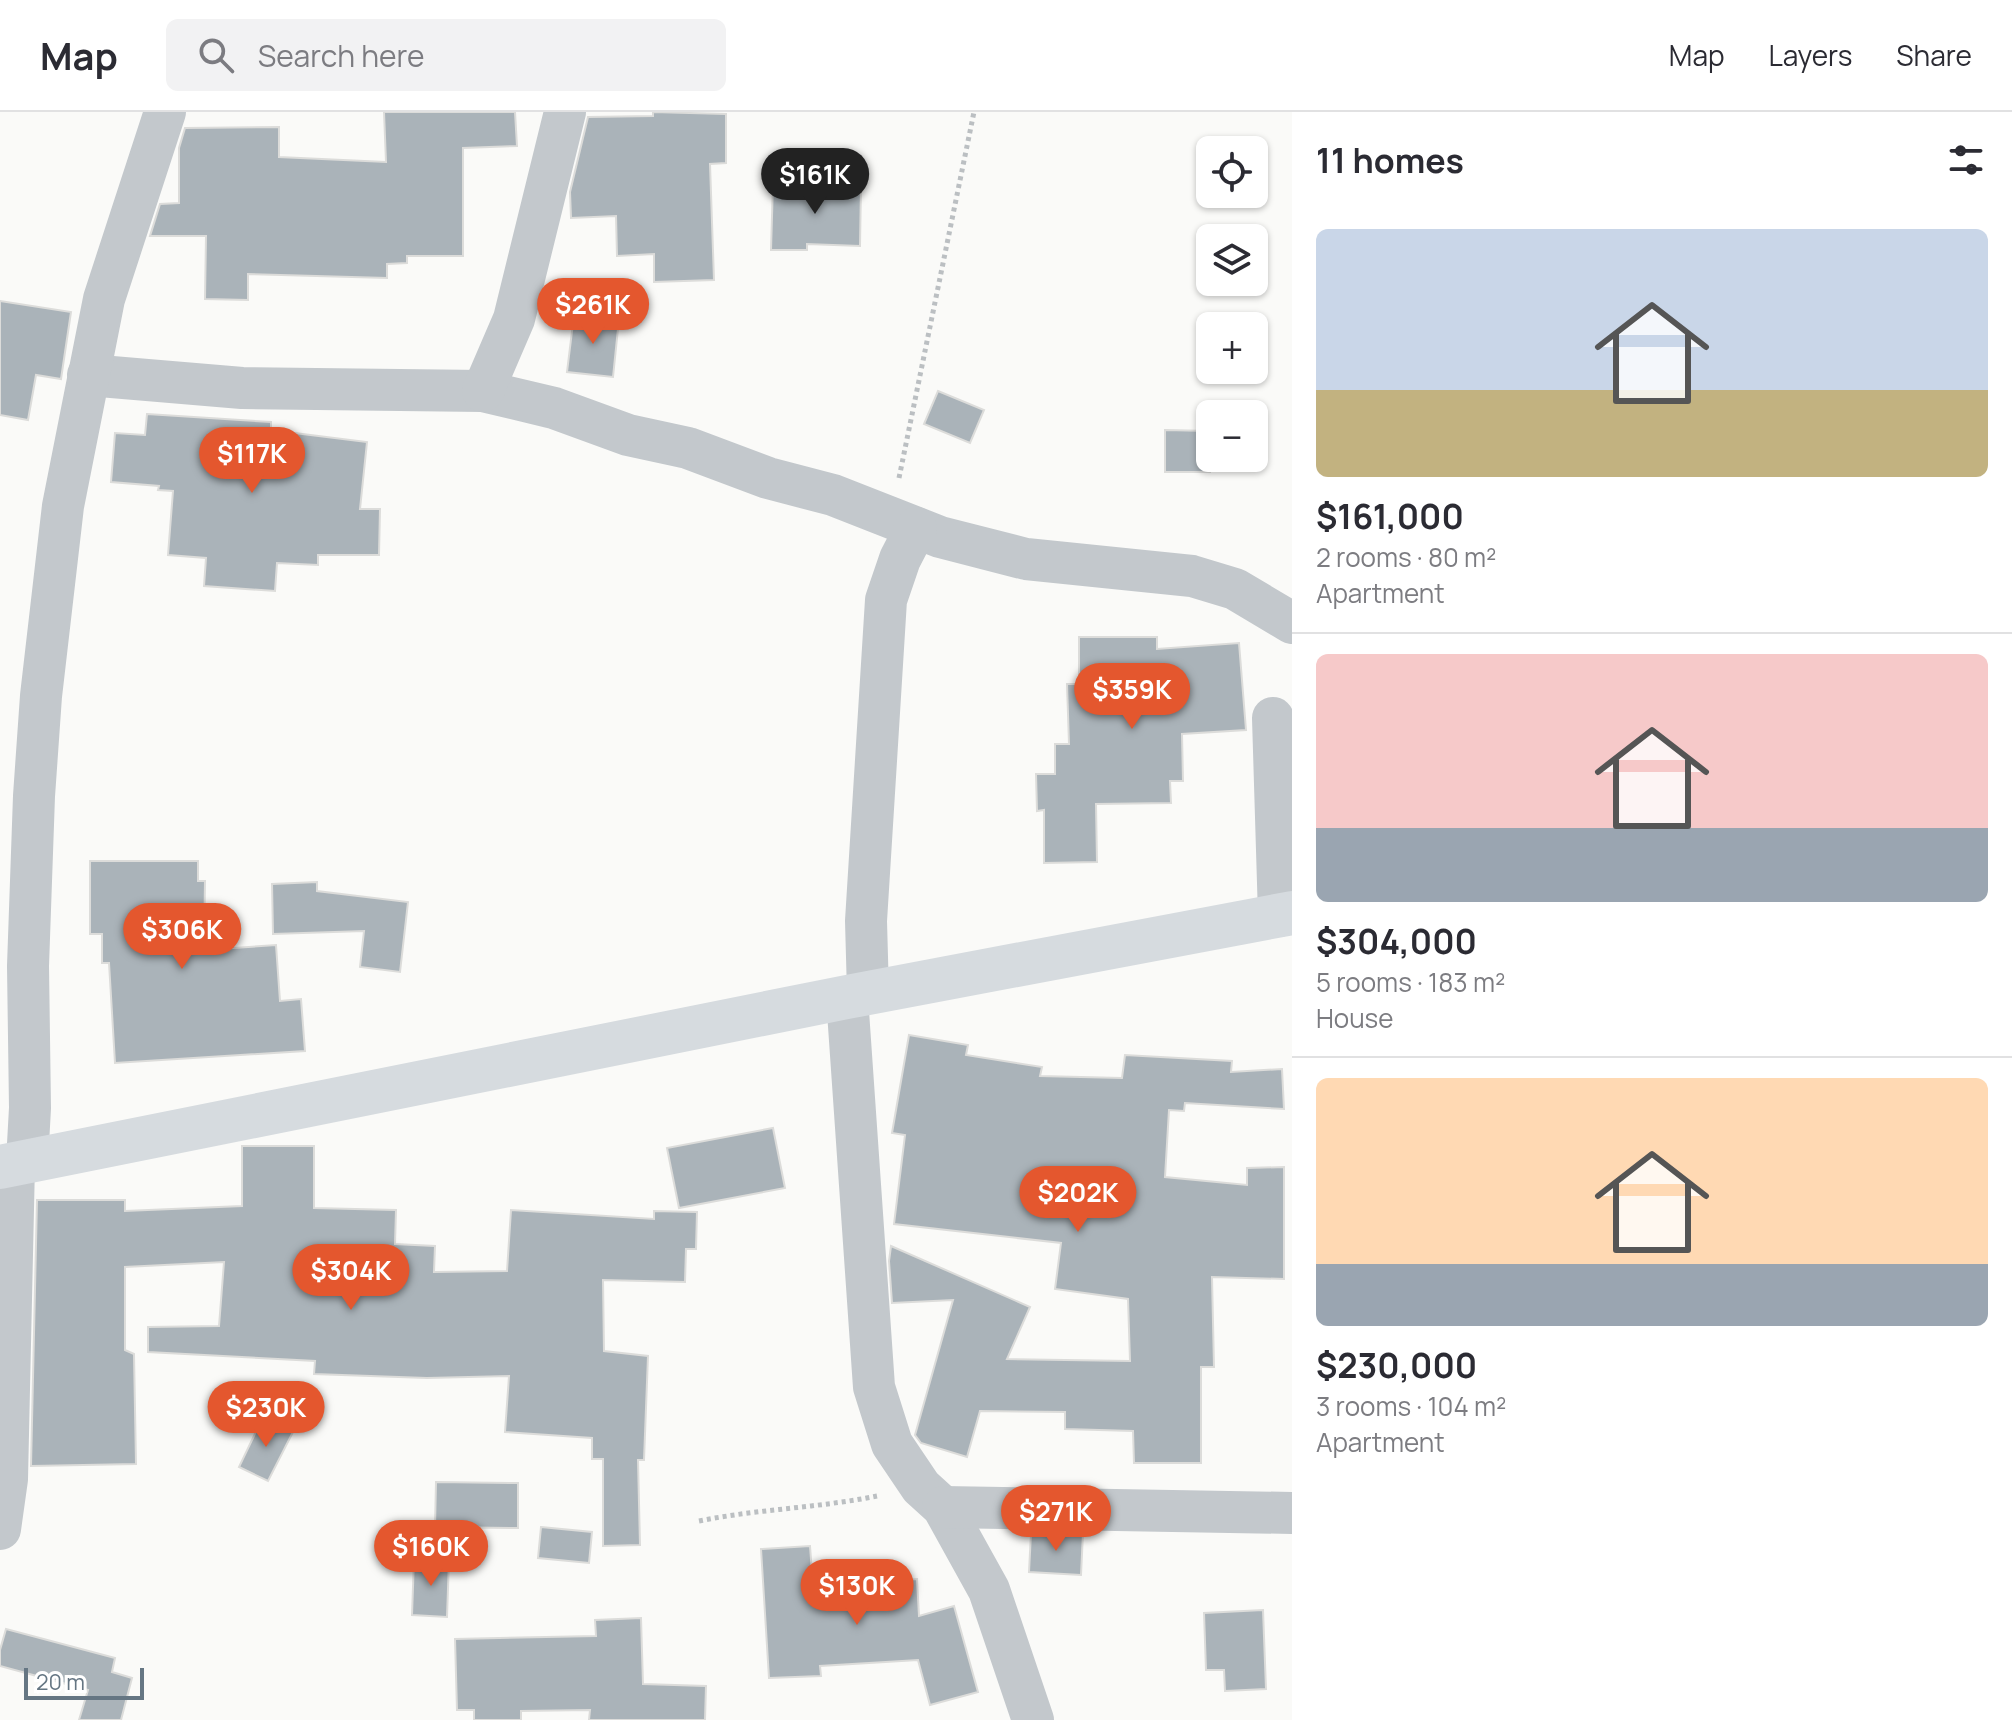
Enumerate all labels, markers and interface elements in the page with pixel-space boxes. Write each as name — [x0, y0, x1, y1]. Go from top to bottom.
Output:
search box — [166, 19, 726, 91]
text: Map — [40, 29, 118, 81]
icon: search — [194, 33, 238, 77]
text: Search here — [258, 35, 425, 76]
text: Map — [1669, 36, 1725, 74]
text: Layers — [1769, 36, 1852, 74]
text: Share — [1896, 36, 1972, 74]
map controls — [1196, 136, 1268, 472]
button: locate — [1196, 136, 1268, 208]
text: 11 homes — [1316, 137, 1464, 183]
icon: filters — [1944, 138, 1988, 182]
pin: $161K — [759, 148, 871, 216]
text: $161K — [779, 156, 851, 192]
button: layers — [1196, 224, 1268, 296]
pin: $261K — [537, 278, 649, 346]
icon: home — [1580, 281, 1724, 425]
text: $261K — [555, 286, 631, 322]
button: + — [1196, 312, 1268, 384]
button: − — [1196, 400, 1268, 472]
pin: $117K — [196, 427, 308, 495]
text: $117K — [217, 435, 287, 471]
text: $161,000 — [1316, 493, 1464, 539]
text: 2 rooms · 80 m² — [1316, 539, 1496, 575]
text: Apartment — [1316, 575, 1445, 611]
pin: $359K — [1076, 663, 1188, 731]
text: $359K — [1092, 671, 1172, 707]
icon: home — [1580, 706, 1724, 850]
pin: $306K — [126, 903, 238, 971]
text: $306K — [141, 911, 223, 947]
text: $304,000 — [1316, 918, 1477, 964]
text: 5 rooms · 183 m² — [1316, 964, 1505, 1000]
text: House — [1316, 1000, 1393, 1036]
icon: home — [1580, 1130, 1724, 1274]
pin: $202K — [1022, 1166, 1134, 1234]
text: $202K — [1037, 1174, 1119, 1210]
pin: $304K — [295, 1244, 407, 1312]
text: $304K — [310, 1252, 392, 1288]
text: $230,000 — [1316, 1342, 1477, 1388]
pin: $230K — [210, 1381, 322, 1449]
text: 3 rooms · 104 m² — [1316, 1388, 1506, 1424]
text: $230K — [226, 1389, 306, 1425]
text: Apartment — [1316, 1424, 1445, 1460]
pin: $271K — [1000, 1485, 1112, 1553]
text: $271K — [1019, 1493, 1093, 1529]
pin: $160K — [375, 1520, 487, 1588]
text: $160K — [392, 1528, 470, 1564]
pin: $130K — [801, 1559, 913, 1627]
text: $130K — [819, 1567, 895, 1603]
scale bar — [24, 1664, 144, 1700]
text: 20 m — [36, 1667, 85, 1697]

